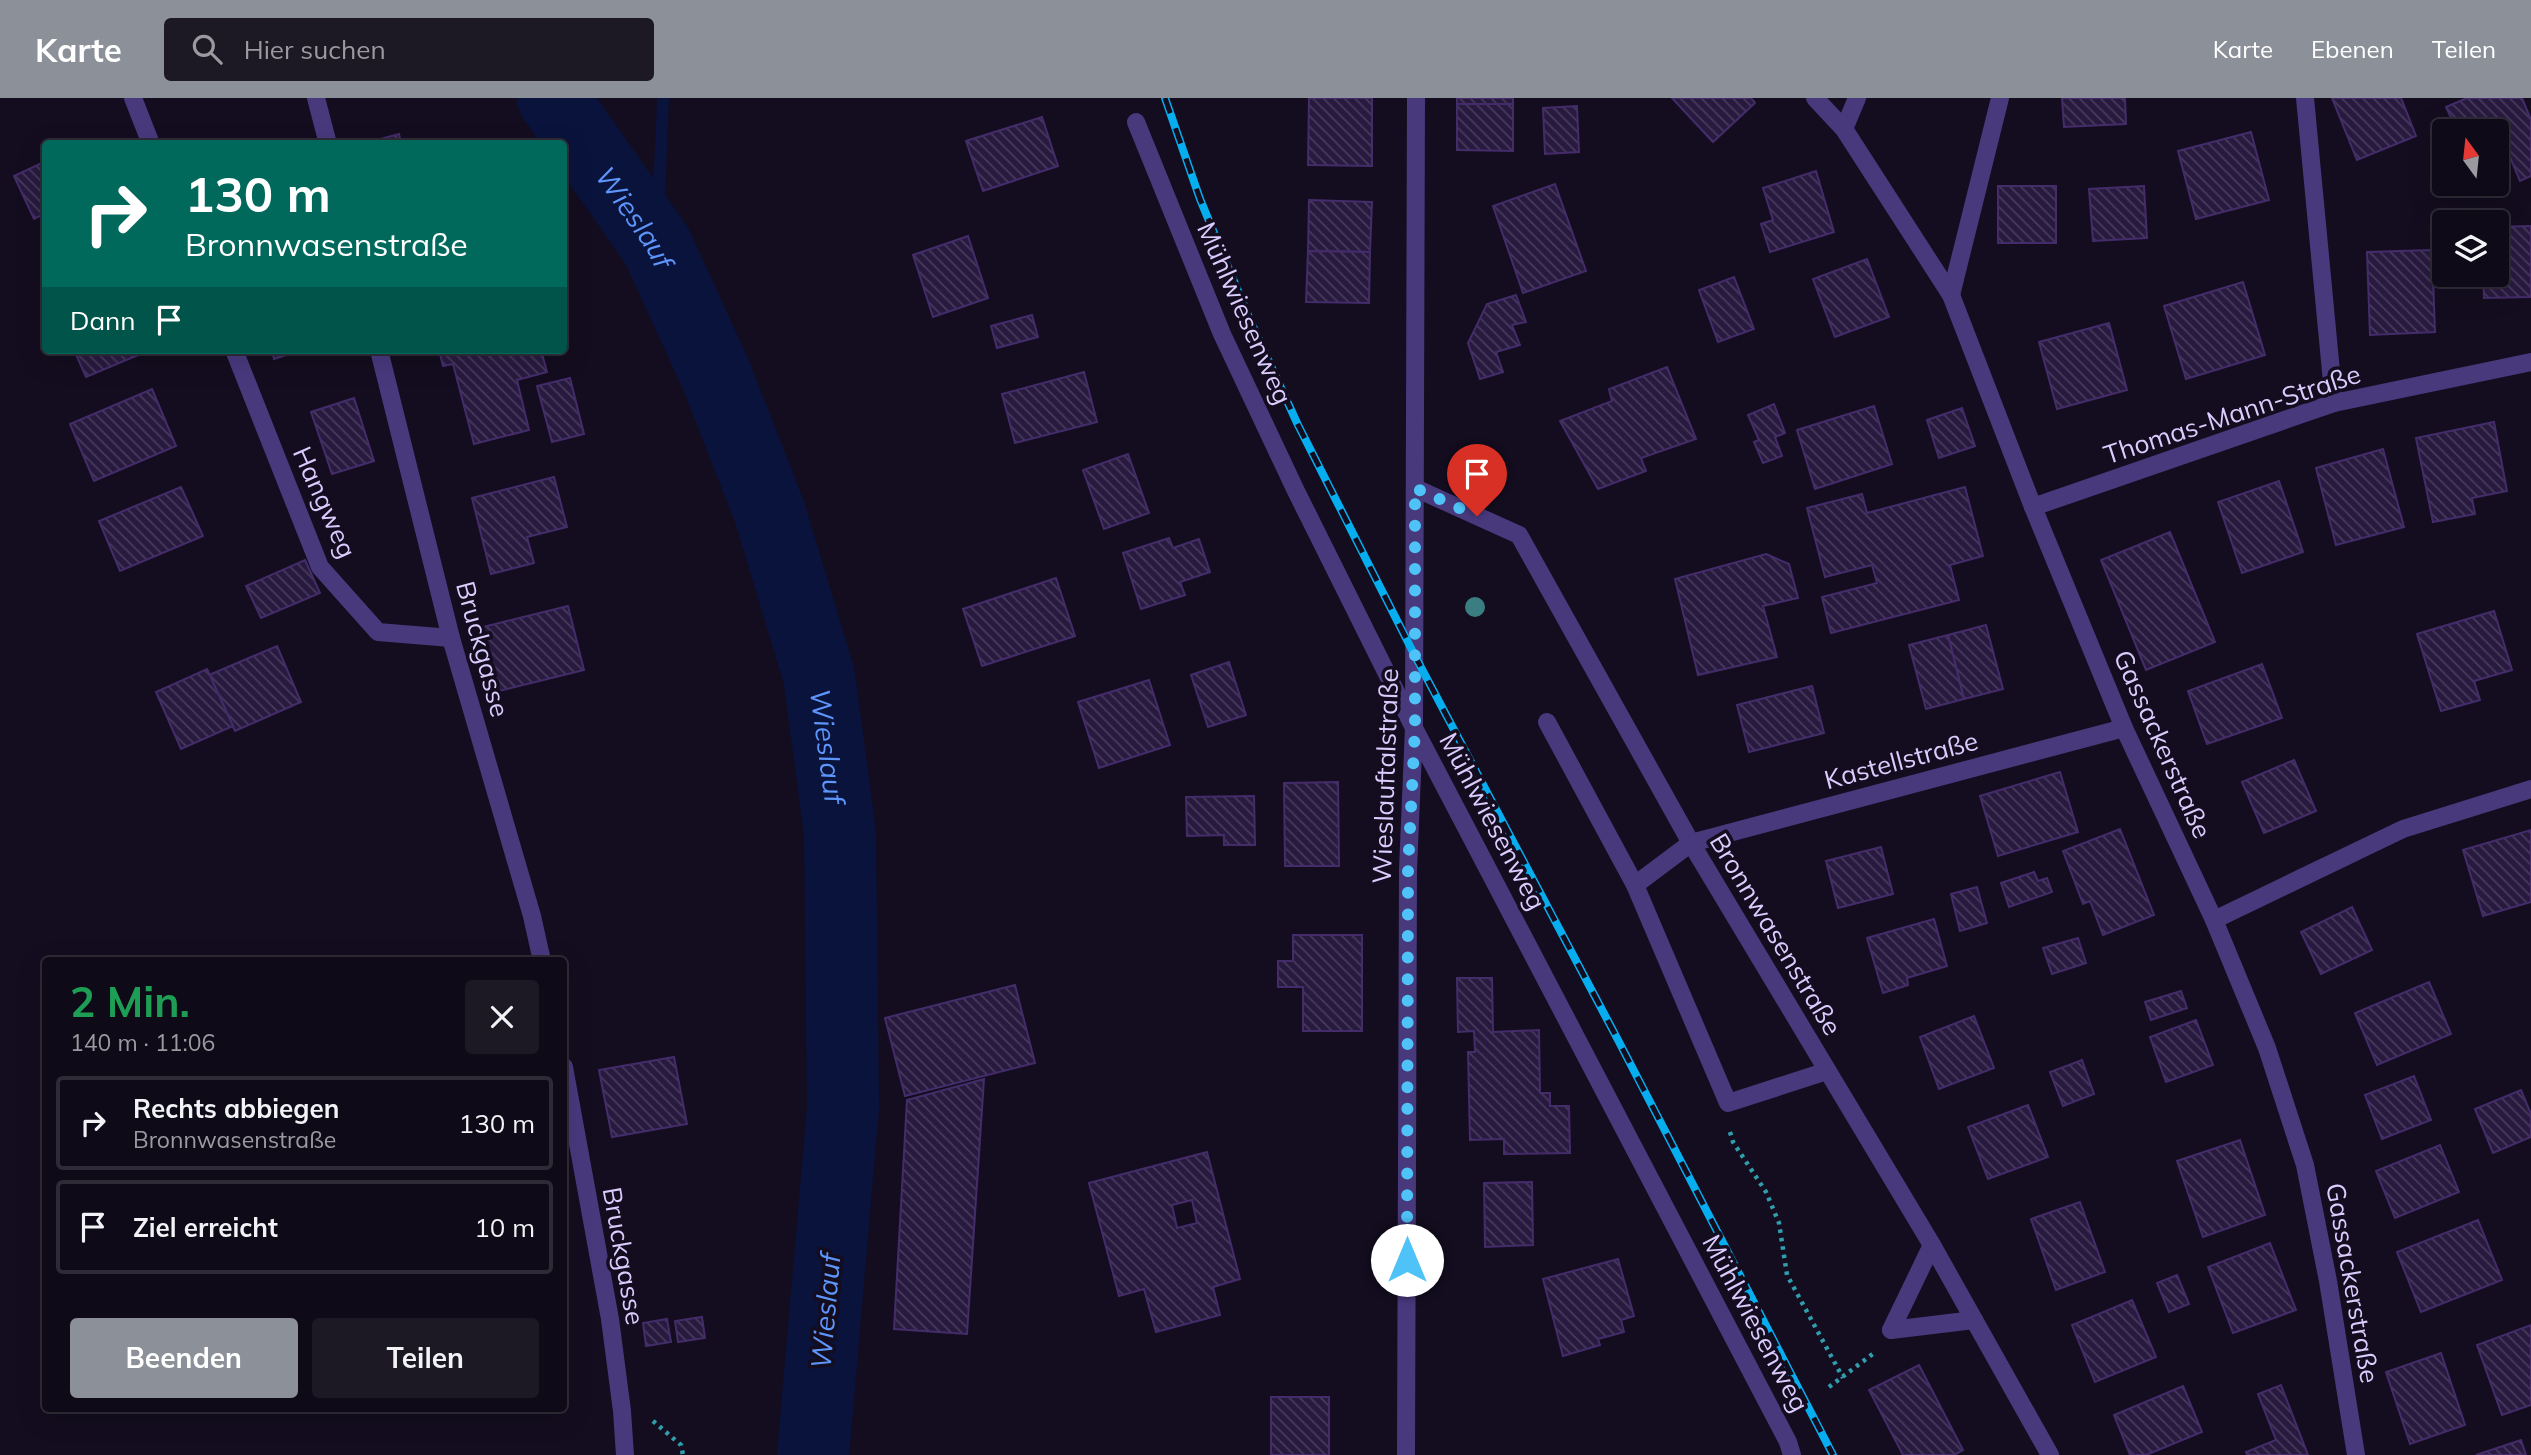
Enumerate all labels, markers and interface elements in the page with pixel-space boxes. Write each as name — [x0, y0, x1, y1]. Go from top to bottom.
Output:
search box — [164, 18, 654, 81]
text: Karte — [35, 29, 122, 70]
icon: search — [188, 30, 226, 68]
text: Hier suchen — [244, 33, 386, 66]
text: Karte — [2213, 34, 2273, 64]
text: Ebenen — [2311, 34, 2394, 64]
text: Teilen — [2432, 34, 2496, 64]
north arrow — [2432, 119, 2510, 196]
map controls — [2432, 119, 2509, 287]
water label: Wieslauf — [589, 159, 683, 276]
text: 130 m — [185, 163, 331, 224]
icon: right — [70, 168, 161, 259]
button: layers — [2432, 210, 2509, 287]
street label: Mühlwiesenweg — [1190, 217, 1300, 409]
text: Bronnwasenstraße — [185, 224, 468, 264]
icon: arrive — [150, 301, 188, 339]
text: Dann — [70, 304, 136, 337]
street label: Thomas-Mann-Straße — [2099, 357, 2365, 471]
street label: Hangweg — [286, 441, 364, 563]
pin — [1447, 444, 1507, 516]
icon: arrive — [1458, 455, 1496, 493]
street label: Bruckgasse — [449, 577, 517, 721]
street label: Gassackerstraße — [2107, 645, 2219, 843]
street label: Wieslauftalstraße — [1365, 668, 1405, 884]
water label: Wieslauf — [803, 686, 854, 809]
street label: Kastellstraße — [1821, 724, 1981, 796]
street label: Mühlwiesenweg — [1432, 727, 1554, 915]
street label: Bronnwasenstraße — [1703, 827, 1849, 1041]
text: 2 Min. — [70, 975, 190, 1028]
button: close — [465, 980, 539, 1054]
text: 140 m · 11:06 — [70, 1028, 215, 1057]
text: Rechts abbiegen — [133, 1092, 339, 1125]
icon: right — [74, 1104, 112, 1142]
text: 130 m — [459, 1107, 535, 1140]
text: Bronnwasenstraße — [133, 1125, 336, 1154]
street label: Gassackerstraße — [2319, 1180, 2387, 1386]
street label: Bruckgasse — [596, 1185, 652, 1327]
icon: arrive — [74, 1208, 112, 1246]
text: Ziel erreicht — [133, 1211, 278, 1244]
text: 10 m — [474, 1211, 535, 1244]
position arrow — [1370, 1223, 1444, 1297]
street label: Mühlwiesenweg — [1695, 1229, 1817, 1417]
water label: Wieslauf — [803, 1249, 848, 1370]
button: Beenden — [70, 1318, 298, 1398]
button: Teilen — [312, 1318, 539, 1398]

